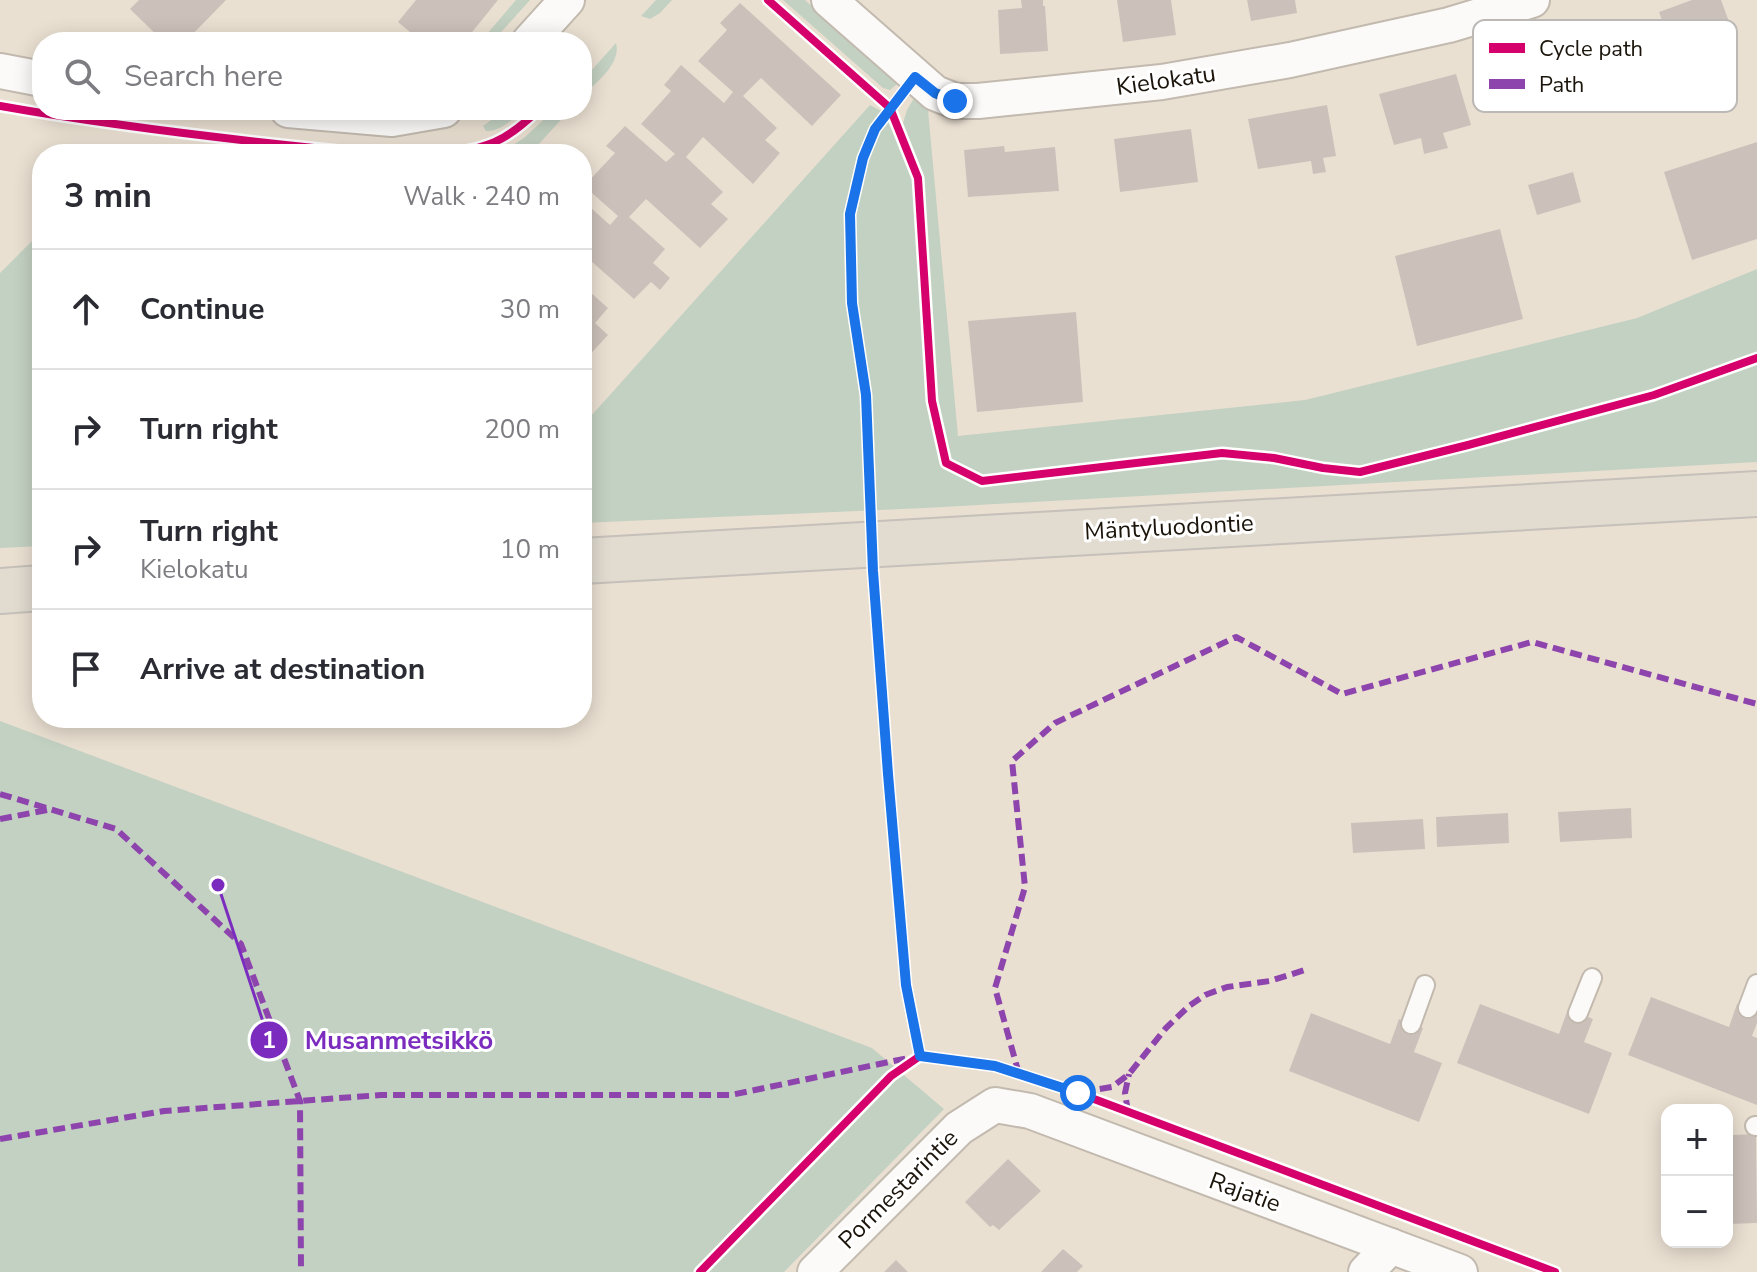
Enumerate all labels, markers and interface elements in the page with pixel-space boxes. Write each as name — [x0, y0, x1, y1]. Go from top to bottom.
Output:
legend — [1473, 20, 1737, 112]
search box — [32, 32, 592, 120]
text: Cycle path — [1539, 34, 1643, 64]
icon: search — [60, 54, 104, 98]
text: Search here — [124, 56, 283, 97]
street label: Kielokatu — [1114, 57, 1218, 103]
text: Path — [1539, 70, 1584, 100]
route end — [937, 83, 973, 119]
text: 3 min — [64, 173, 152, 219]
text: Walk · 240 m — [403, 179, 560, 214]
icon: ahead — [64, 287, 108, 331]
text: Continue — [140, 289, 265, 330]
text: 30 m — [500, 292, 560, 327]
icon: right — [64, 407, 108, 451]
text: Turn right — [140, 409, 278, 450]
text: 200 m — [484, 412, 560, 447]
street label: Mäntyluodontie — [1084, 507, 1254, 547]
text: Turn right — [140, 511, 278, 552]
icon: right — [64, 527, 108, 571]
text: 10 m — [500, 532, 560, 567]
text: Kielokatu — [140, 552, 248, 587]
icon: arrive — [64, 647, 108, 691]
text: Arrive at destination — [140, 649, 425, 690]
callout: Musanmetsikkö — [249, 1015, 509, 1065]
text: Musanmetsikkö — [305, 1023, 493, 1058]
text: 1 — [262, 1024, 276, 1056]
route start — [1060, 1075, 1096, 1111]
map controls — [1661, 1104, 1733, 1248]
button: + — [1661, 1104, 1733, 1176]
street label: Pormestarintie — [831, 1122, 965, 1256]
street label: Rajatie — [1205, 1164, 1285, 1220]
button: − — [1661, 1176, 1733, 1248]

